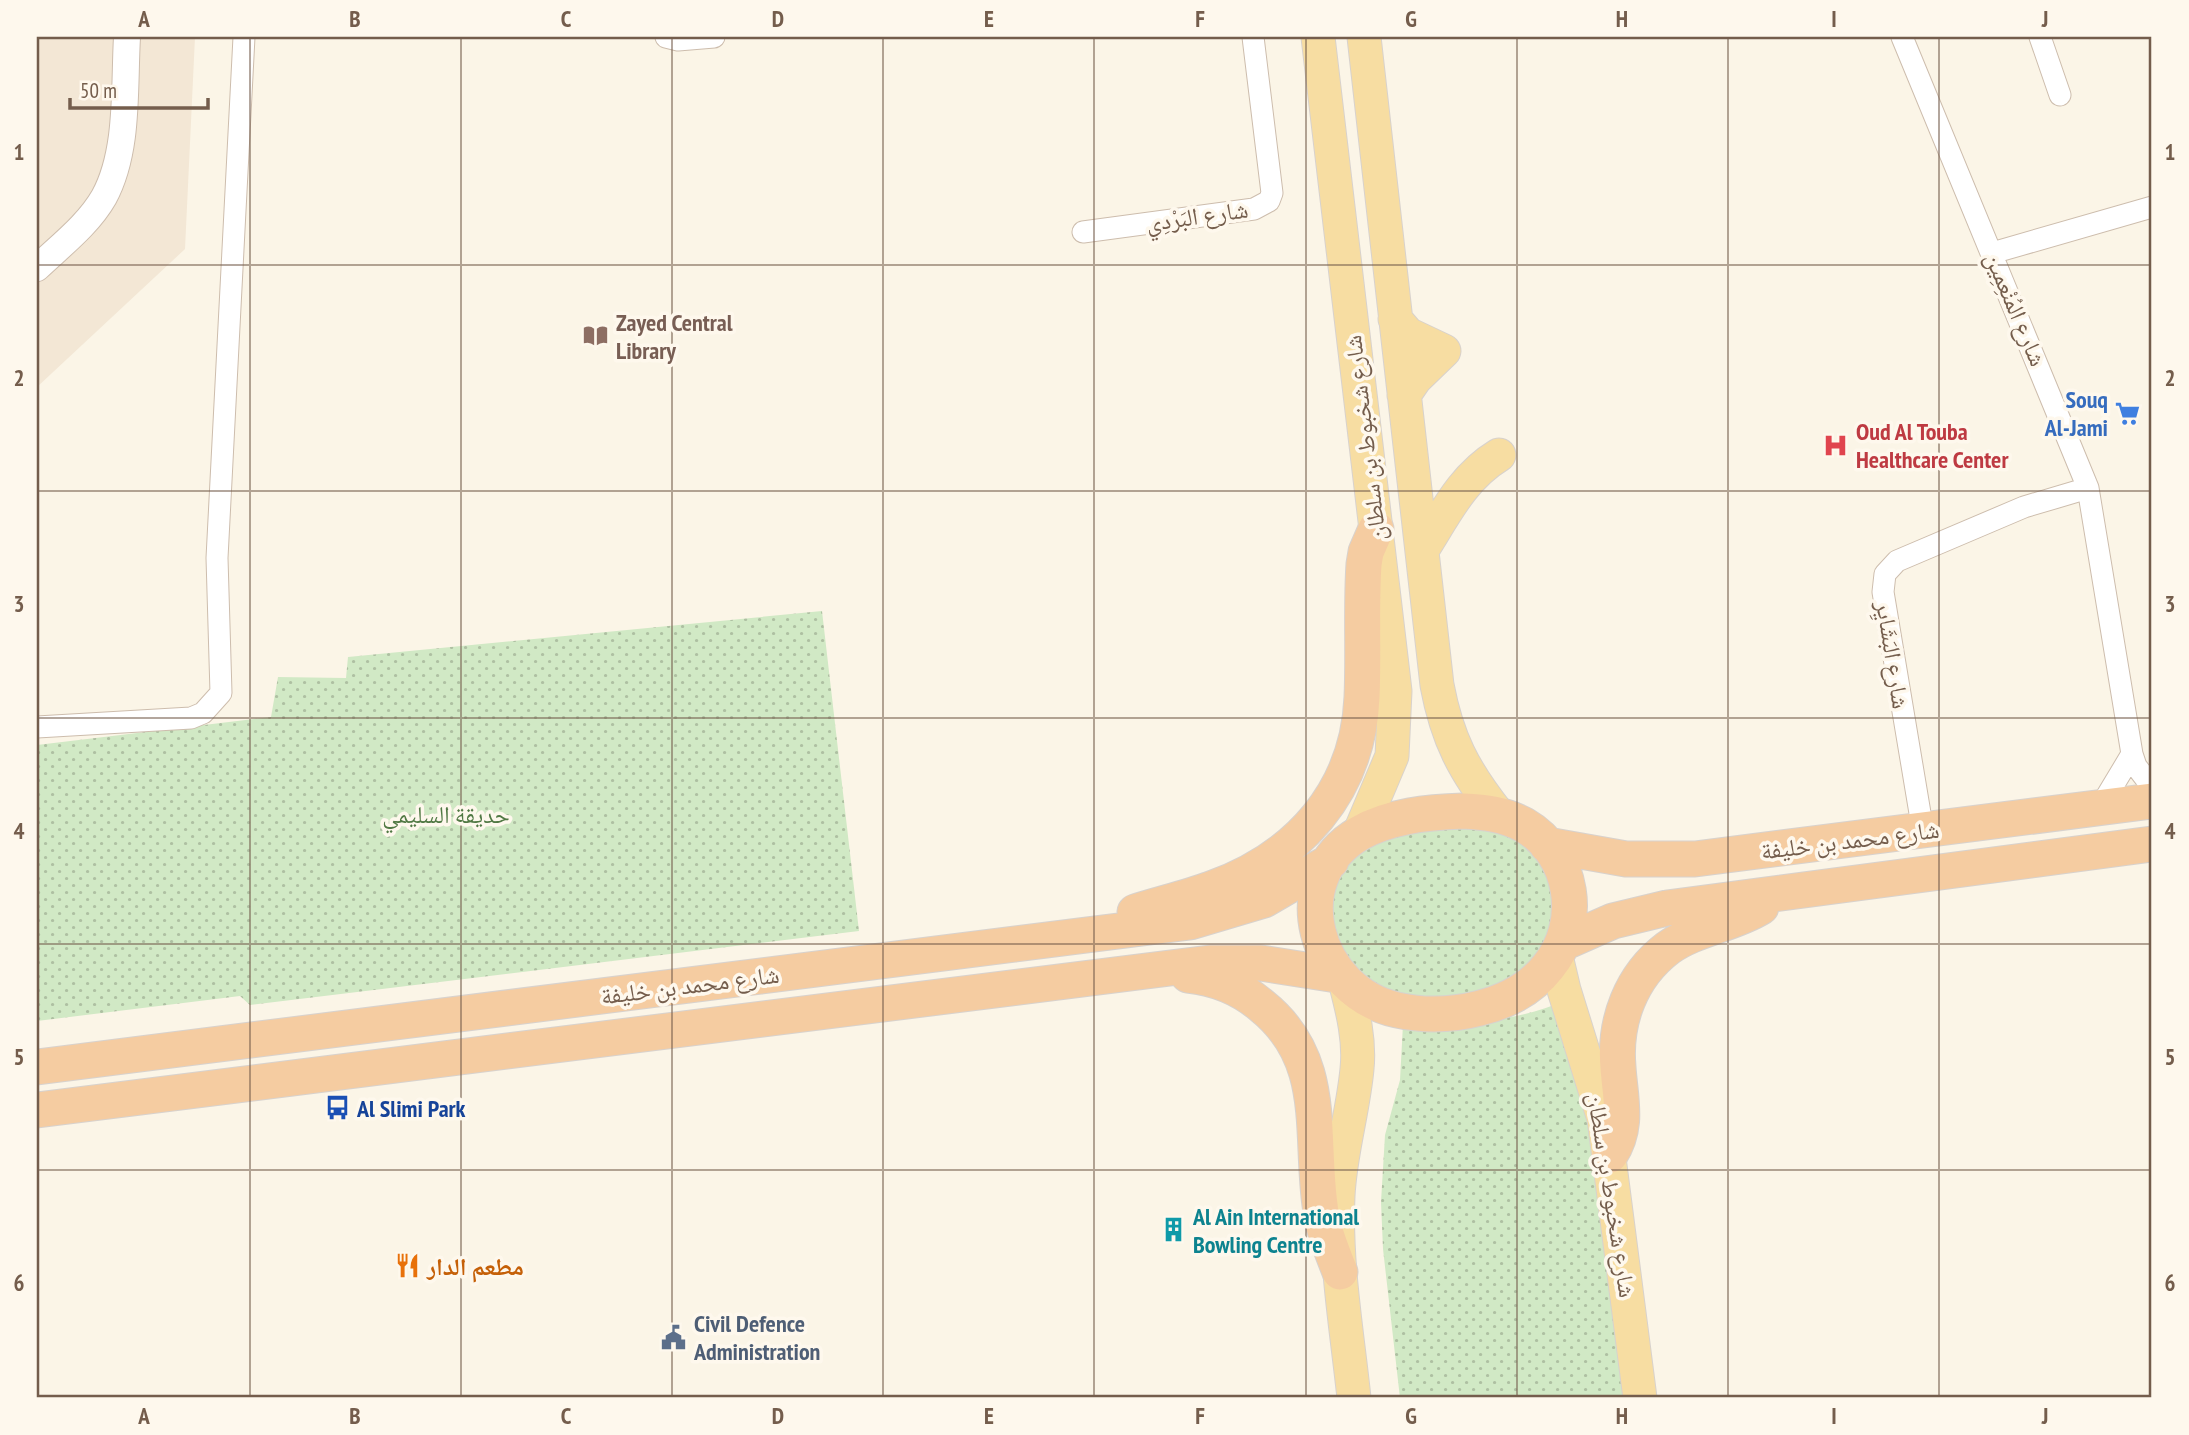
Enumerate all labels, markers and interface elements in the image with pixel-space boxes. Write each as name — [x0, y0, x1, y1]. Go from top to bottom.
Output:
text: A — [137, 4, 150, 33]
text: B — [349, 4, 361, 33]
text: C — [561, 4, 572, 33]
text: D — [772, 4, 784, 33]
text: E — [984, 4, 994, 33]
text: F — [1195, 4, 1205, 33]
text: G — [1405, 4, 1417, 33]
text: H — [1616, 4, 1628, 33]
text: I — [1831, 4, 1837, 33]
text: J — [2041, 4, 2048, 33]
scale bar — [70, 66, 208, 110]
text: 50 m — [80, 77, 117, 104]
text: 1 — [14, 137, 25, 166]
text: 1 — [2165, 137, 2176, 166]
street label: شارع البَرْدِي — [1144, 193, 1251, 243]
street label: شارع المُنْعِمِين — [1978, 247, 2054, 371]
place label: Zayed Central Library — [616, 307, 733, 366]
library icon: Zayed Central Library — [582, 322, 610, 350]
street label: شارع شخبوط بن سلطان — [1337, 333, 1393, 543]
text: 2 — [14, 363, 25, 392]
text: 2 — [2165, 363, 2176, 392]
place label: Souq Al-Jami — [2044, 384, 2108, 443]
supermarket icon: Souq Al-Jami — [2114, 399, 2142, 427]
place label: Oud Al Touba Healthcare Center — [1856, 416, 2009, 475]
hospital icon: Oud Al Touba Healthcare Center — [1822, 431, 1850, 459]
text: 3 — [14, 589, 25, 618]
text: 3 — [2165, 589, 2176, 618]
street label: شارع البَشَايِر — [1867, 598, 1917, 711]
park label: حديقة السليمي — [382, 799, 510, 834]
street label: شارع محمد بن خليفة — [1759, 814, 1941, 866]
text: 4 — [14, 816, 25, 845]
text: 4 — [2165, 816, 2176, 845]
street label: شارع محمد بن خليفة — [599, 959, 781, 1011]
text: 5 — [14, 1042, 25, 1071]
text: 5 — [2165, 1042, 2176, 1071]
street label: شارع شخبوط بن سلطان — [1581, 1090, 1643, 1300]
place label: Al Slimi Park — [356, 1093, 466, 1124]
bus stop icon: Al Slimi Park — [323, 1094, 351, 1122]
place label: Al Ain International Bowling Centre — [1192, 1201, 1359, 1260]
building icon: Al Ain International Bowling Centre — [1159, 1216, 1187, 1244]
place label: مطعم الدار — [426, 1251, 524, 1283]
restaurant icon: مطعم الدار — [393, 1252, 421, 1280]
text: 6 — [14, 1268, 25, 1297]
text: 6 — [2165, 1268, 2176, 1297]
place label: Civil Defence Administration — [693, 1308, 820, 1367]
public building icon: Civil Defence Administration — [660, 1323, 688, 1351]
text: A — [137, 1401, 150, 1430]
text: B — [349, 1401, 361, 1430]
text: C — [561, 1401, 572, 1430]
text: D — [772, 1401, 784, 1430]
text: E — [984, 1401, 994, 1430]
text: F — [1195, 1401, 1205, 1430]
text: G — [1405, 1401, 1417, 1430]
text: H — [1616, 1401, 1628, 1430]
text: I — [1831, 1401, 1837, 1430]
text: J — [2041, 1401, 2048, 1430]

